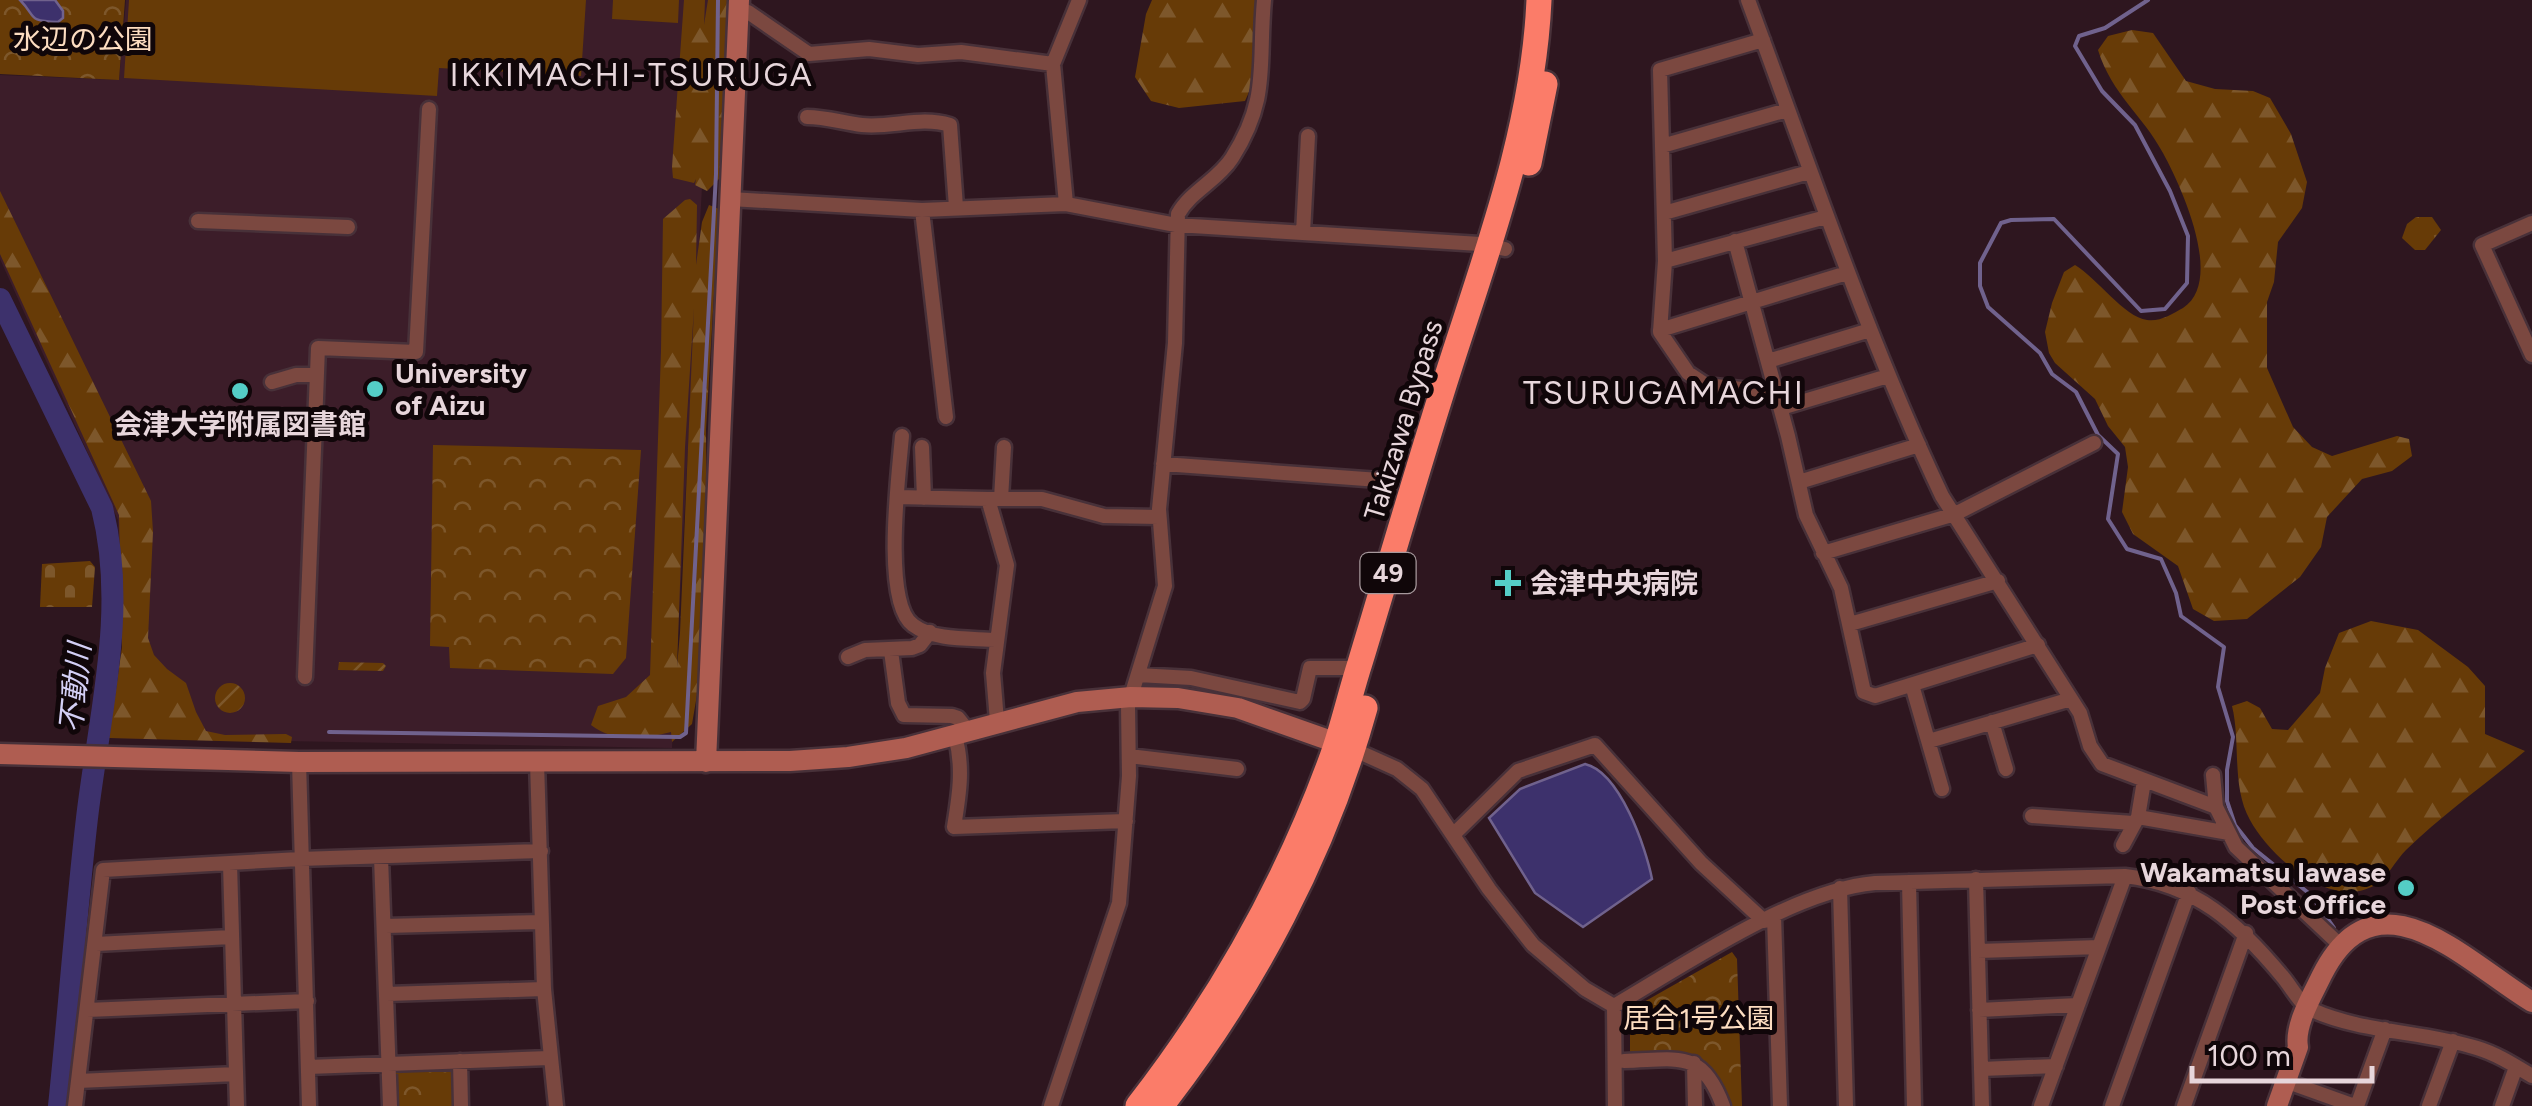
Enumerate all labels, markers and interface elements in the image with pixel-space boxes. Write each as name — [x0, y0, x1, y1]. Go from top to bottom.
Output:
park label: 水辺の公園 — [13, 22, 153, 56]
district label: IKKIMACHI-TSURUGA — [450, 56, 814, 94]
street label: Takizawa Bypass — [1356, 316, 1450, 524]
place label: University of Aizu — [395, 356, 528, 422]
district label: TSURUGAMACHI — [1523, 374, 1805, 412]
marker: University of Aizu — [364, 378, 386, 400]
marker: 会津大学附属図書館 — [229, 380, 251, 402]
place label: 会津大学附属図書館 — [114, 407, 366, 441]
road number: 49 — [1360, 553, 1416, 593]
place label: 会津中央病院 — [1530, 566, 1698, 600]
marker: 会津中央病院 — [1495, 570, 1521, 596]
water label: 不動川 — [52, 638, 98, 735]
place label: Wakamatsu Iawase Post Office — [2140, 855, 2386, 921]
marker: Wakamatsu Iawase Post Office — [2395, 877, 2417, 899]
park label: 居合1号公園 — [1623, 1001, 1775, 1035]
scale bar — [2192, 1021, 2372, 1083]
text: 100 m — [2207, 1037, 2291, 1074]

